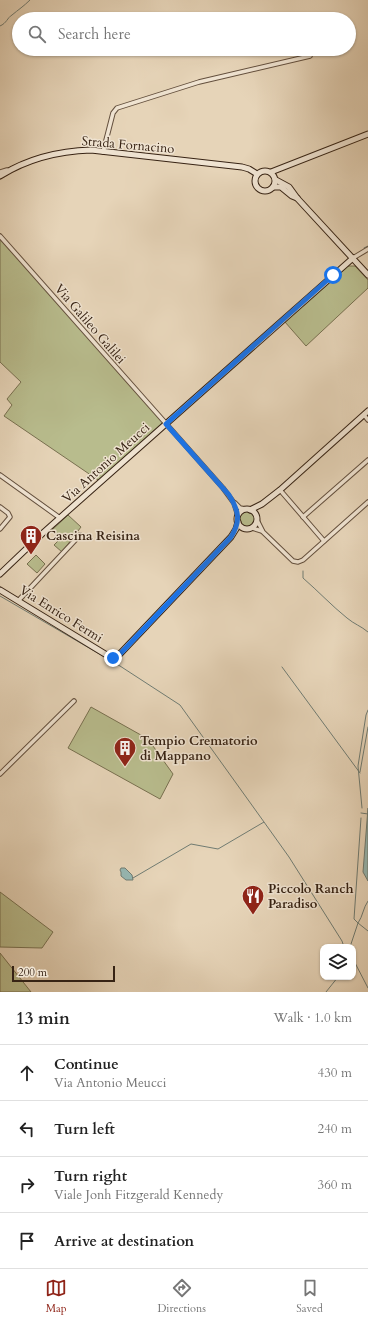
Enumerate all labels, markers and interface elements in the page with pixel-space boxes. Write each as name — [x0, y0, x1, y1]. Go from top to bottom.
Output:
search box — [12, 12, 356, 56]
icon: search — [26, 23, 48, 45]
text: Search here — [58, 24, 131, 44]
street label: Strada Fornacino — [81, 132, 175, 158]
route start — [324, 266, 342, 284]
street label: Via Galileo Galilei — [50, 280, 130, 368]
street label: Via Antonio Meucci — [58, 418, 154, 507]
building icon: Cascina Reisina — [18, 523, 44, 556]
place label: Cascina Reisina — [46, 527, 141, 545]
street label: Via Enrico Fermi — [16, 581, 106, 647]
route end — [104, 649, 122, 667]
place label: Tempio Crematorio di Mappano — [140, 732, 258, 765]
building icon: Tempio Crematorio di Mappano — [112, 735, 138, 768]
place label: Piccolo Ranch Paradiso — [268, 880, 354, 913]
restaurant icon: Piccolo Ranch Paradiso — [240, 883, 266, 916]
map controls — [320, 944, 356, 980]
button: layers — [320, 944, 356, 980]
scale bar — [12, 964, 115, 983]
text: 200 m — [18, 965, 47, 980]
text: 13 min — [16, 1007, 70, 1030]
text: Walk · 1.0 km — [273, 1009, 352, 1027]
text: Continue — [54, 1054, 119, 1074]
icon: ahead — [16, 1062, 38, 1084]
text: 430 m — [318, 1064, 352, 1082]
text: Via Antonio Meucci — [54, 1074, 166, 1092]
icon: left — [16, 1118, 38, 1140]
text: Turn left — [54, 1119, 115, 1139]
text: 240 m — [318, 1120, 352, 1138]
text: Turn right — [54, 1166, 127, 1186]
icon: right — [16, 1174, 38, 1196]
text: 360 m — [318, 1176, 352, 1194]
text: Viale Jonh Fitzgerald Kennedy — [54, 1186, 223, 1204]
icon: arrive — [16, 1230, 38, 1252]
text: Arrive at destination — [54, 1231, 194, 1251]
tab: Map — [45, 1277, 67, 1316]
tab: Directions — [157, 1277, 206, 1316]
tab: Saved — [296, 1277, 323, 1316]

